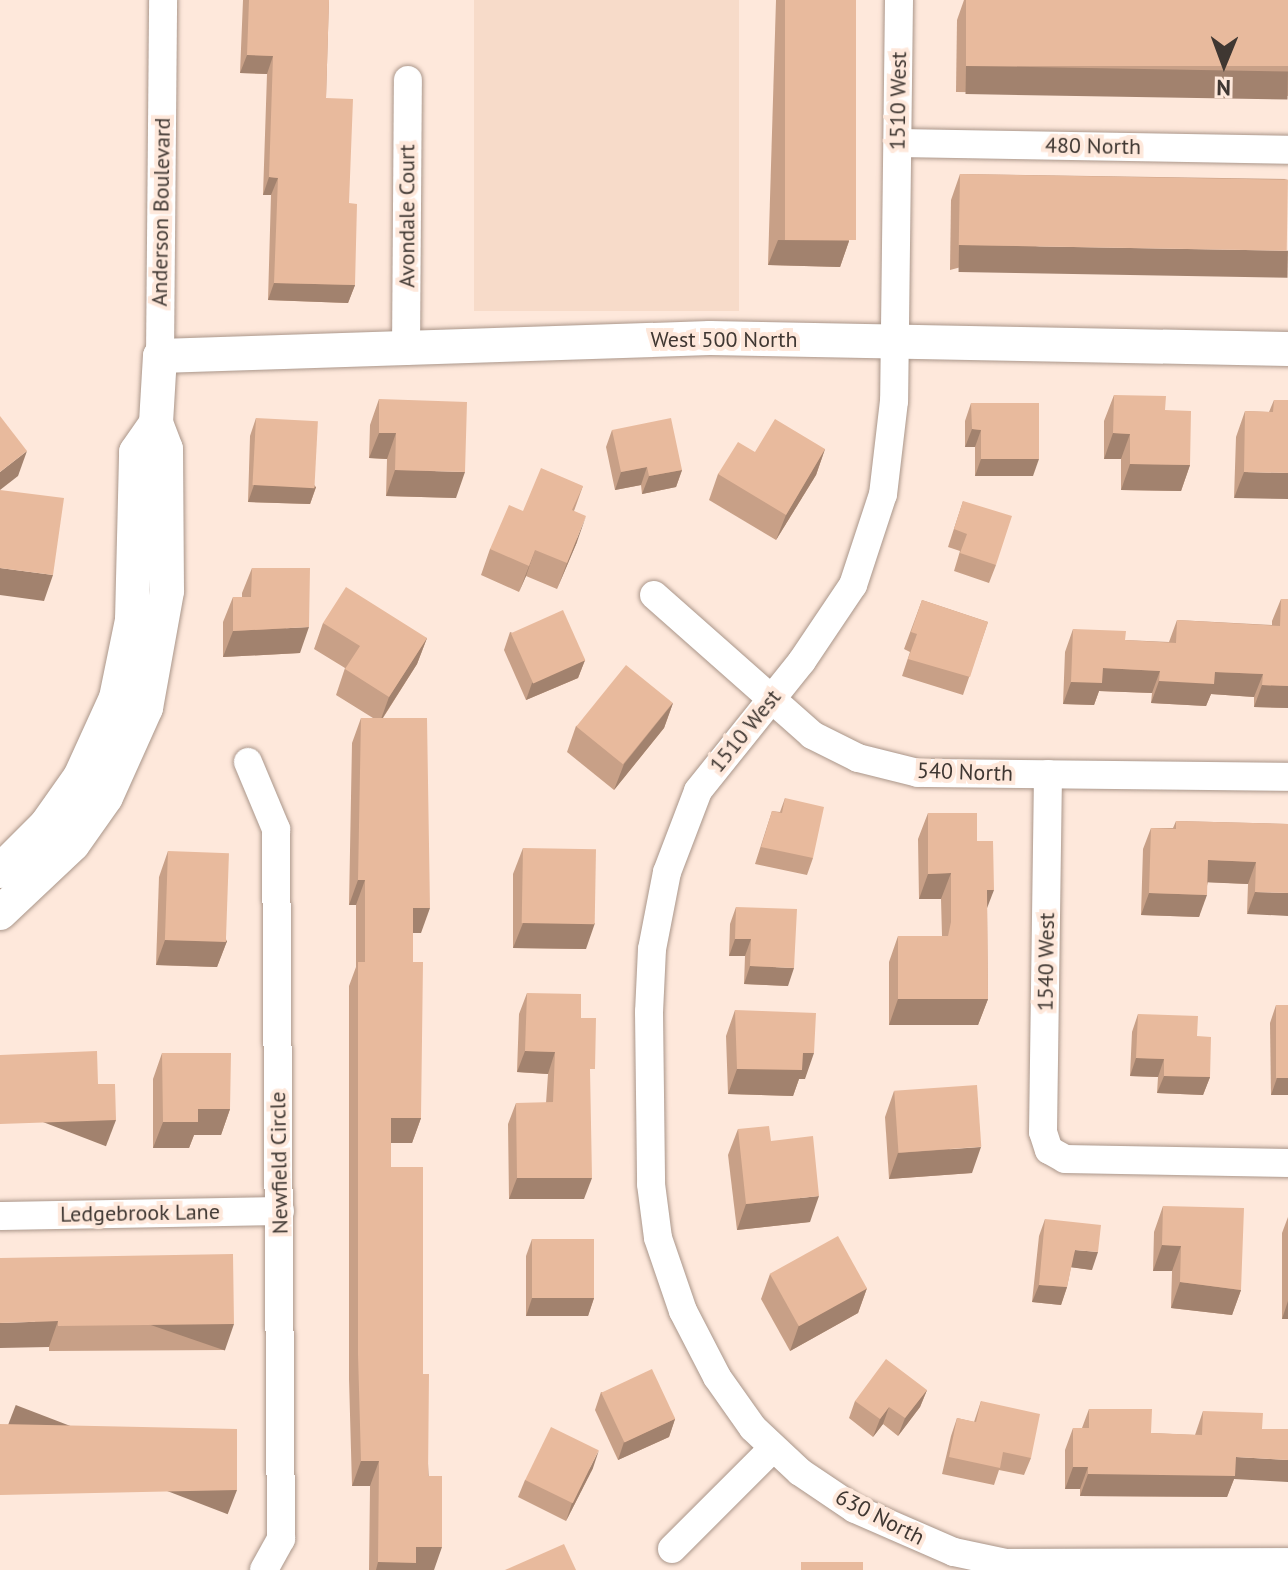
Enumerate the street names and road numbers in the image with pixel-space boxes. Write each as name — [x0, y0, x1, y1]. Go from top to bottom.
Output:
street label: 1510 West — [884, 51, 912, 151]
street label: Anderson Boulevard — [146, 117, 176, 307]
street label: 480 North — [1045, 132, 1141, 160]
street label: Avondale Court — [394, 144, 420, 288]
street label: West 500 North — [650, 327, 798, 353]
street label: 1510 West — [704, 684, 786, 778]
street label: 540 North — [917, 757, 1013, 787]
street label: 1540 West — [1032, 912, 1060, 1012]
street label: Newfield Circle — [265, 1092, 293, 1234]
street label: Ledgebrook Lane — [60, 1198, 220, 1228]
street label: 630 North — [831, 1483, 929, 1551]

